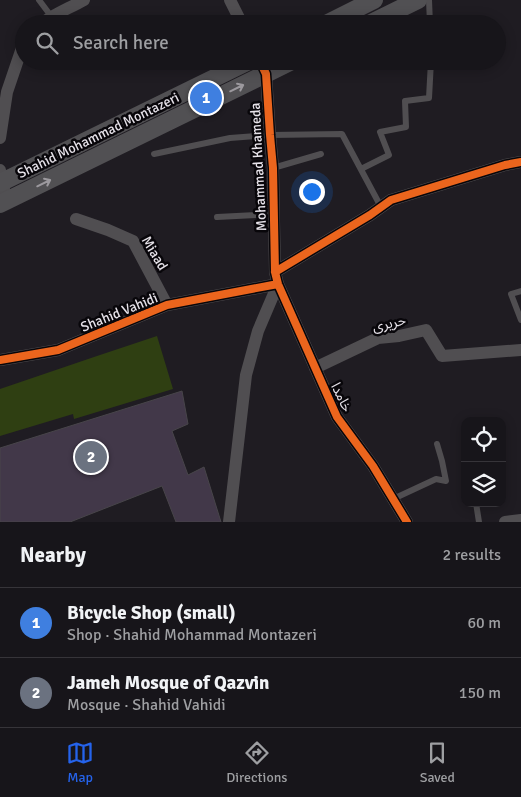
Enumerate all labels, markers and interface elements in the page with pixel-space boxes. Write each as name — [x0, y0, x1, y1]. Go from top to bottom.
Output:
search box — [15, 15, 506, 70]
icon: search — [33, 29, 61, 57]
text: Search here — [73, 31, 169, 55]
pin: 1 — [190, 79, 222, 117]
one-way arrow — [229, 83, 244, 92]
street label: Shahid Mohammad Montazeri — [14, 89, 182, 182]
street label: Mohammad Khameda — [247, 102, 270, 232]
one-way arrow — [36, 178, 51, 187]
your location — [299, 179, 325, 205]
street label: Miaad — [138, 233, 171, 273]
street label: Shahid Vahidi — [78, 289, 160, 336]
street label: حریری — [371, 312, 407, 335]
street label: خامدا — [327, 380, 356, 415]
map controls — [461, 417, 506, 507]
button: locate — [461, 417, 506, 462]
pin: 2 — [75, 438, 107, 476]
button: layers — [461, 462, 506, 507]
text: Nearby — [20, 542, 86, 568]
text: 2 results — [442, 545, 501, 565]
text: Bicycle Shop (small) — [67, 601, 236, 625]
text: 1 — [32, 613, 40, 633]
text: 60 m — [467, 613, 501, 633]
text: Shop · Shahid Mohammad Montazeri — [67, 625, 317, 645]
text: Jameh Mosque of Qazvin — [67, 671, 269, 695]
text: 2 — [32, 683, 40, 703]
text: 150 m — [459, 683, 501, 703]
text: Mosque · Shahid Vahidi — [67, 695, 226, 715]
tab: Map — [66, 739, 94, 786]
tab: Directions — [226, 739, 287, 786]
tab: Saved — [420, 739, 455, 786]

